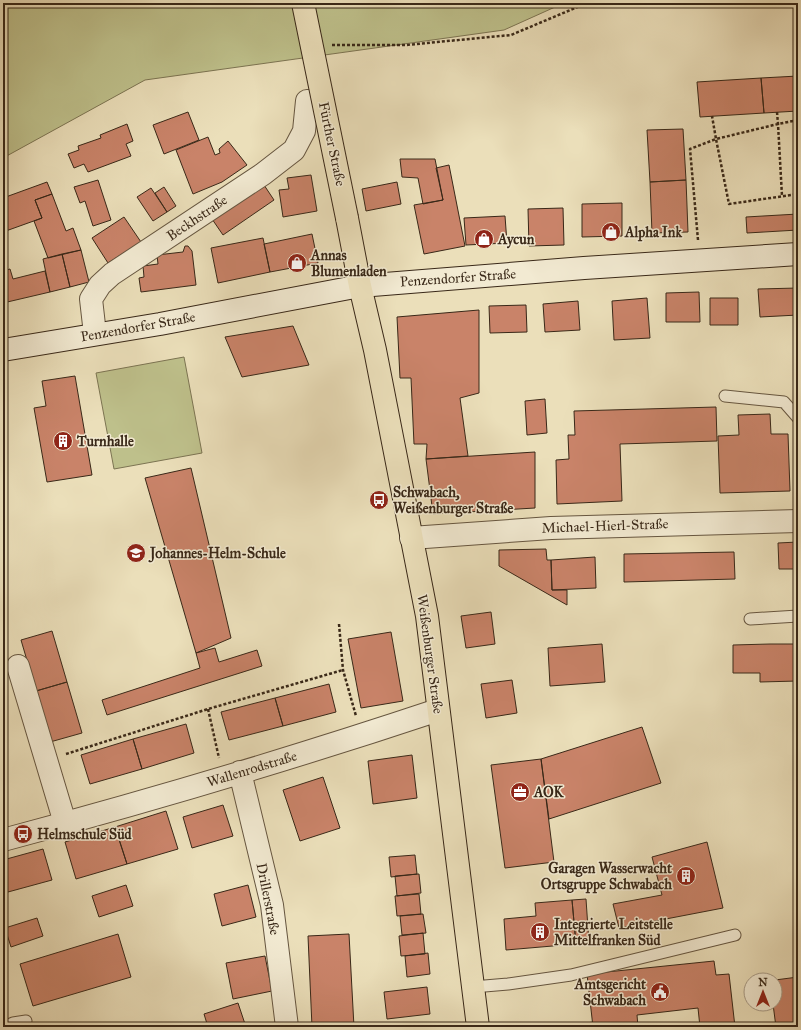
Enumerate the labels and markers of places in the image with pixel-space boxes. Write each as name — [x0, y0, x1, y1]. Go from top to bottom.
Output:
shop icon: Alpha Ink — [600, 221, 622, 243]
place label: Alpha Ink — [624, 224, 682, 242]
shop icon: Aycun — [473, 228, 495, 250]
place label: Aycun — [497, 231, 535, 249]
place label: Annas Blumenladen — [310, 247, 387, 280]
shop icon: Annas Blumenladen — [286, 252, 308, 274]
building icon: Turnhalle — [52, 430, 74, 452]
place label: Turnhalle — [76, 433, 134, 450]
place label: Schwabach, Weißenburger Straße — [393, 484, 514, 518]
bus stop icon: Schwabach, Weißenburger Straße — [368, 489, 390, 511]
school or university icon: Johannes-Helm-Schule — [125, 542, 147, 564]
place label: Johannes-Helm-Schule — [148, 545, 286, 563]
office icon: AOK — [509, 781, 531, 803]
place label: AOK — [533, 784, 565, 801]
bus stop icon: Helmschule Süd — [12, 823, 34, 845]
place label: Helmschule Süd — [37, 826, 133, 843]
place label: Garagen Wasserwacht Ortsgruppe Schwabach — [541, 860, 672, 894]
building icon: Garagen Wasserwacht Ortsgruppe Schwabach — [675, 865, 697, 887]
place label: Integrierte Leitstelle Mittelfranken Süd — [554, 916, 673, 949]
building icon: Integrierte Leitstelle Mittelfranken Süd — [529, 921, 551, 943]
place label: Amtsgericht Schwabach — [574, 976, 646, 1009]
public building icon: Amtsgericht Schwabach — [649, 981, 671, 1003]

